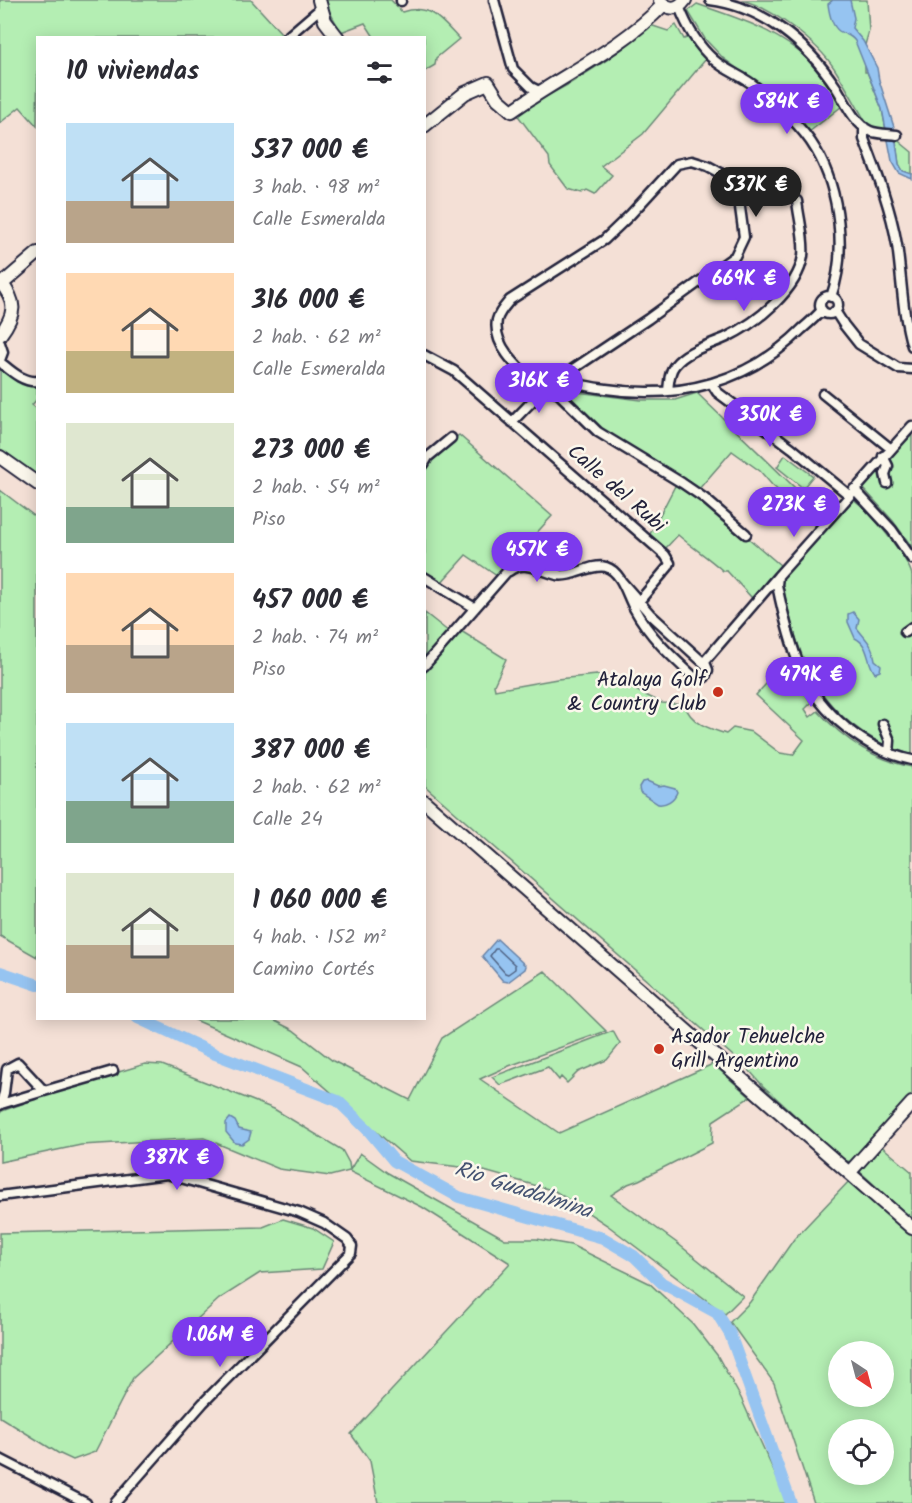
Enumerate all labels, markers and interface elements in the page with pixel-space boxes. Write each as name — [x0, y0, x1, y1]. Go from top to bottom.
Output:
text: 10 viviendas — [66, 51, 199, 93]
icon: filters — [363, 56, 396, 89]
pin: 584K € — [738, 84, 836, 135]
text: 584K € — [754, 87, 820, 119]
text: 537 000 € — [252, 130, 368, 172]
icon: home — [114, 147, 186, 219]
pin: 537K € — [707, 167, 805, 218]
text: 537K € — [725, 170, 787, 202]
text: 3 hab. · 98 m² — [252, 172, 379, 204]
text: Calle Esmeralda — [252, 204, 386, 236]
pin: 669K € — [695, 261, 793, 312]
text: 669K € — [712, 264, 776, 296]
text: 316 000 € — [252, 280, 365, 322]
icon: home — [114, 297, 186, 369]
text: 2 hab. · 62 m² — [252, 322, 381, 354]
text: Calle Esmeralda — [252, 354, 386, 386]
pin: 316K € — [490, 363, 588, 414]
text: 316K € — [509, 366, 569, 398]
pin: 350K € — [721, 397, 819, 448]
text: 350K € — [738, 400, 802, 432]
text: 273 000 € — [252, 430, 370, 472]
street label: Calle del Rubi — [559, 436, 674, 542]
icon: home — [114, 447, 186, 519]
text: 2 hab. · 54 m² — [252, 472, 380, 504]
pin: 273K € — [745, 487, 843, 538]
text: 273K € — [762, 490, 826, 522]
text: Piso — [252, 504, 285, 536]
pin: 457K € — [488, 532, 586, 583]
text: 457K € — [506, 535, 568, 567]
text: 457 000 € — [252, 580, 368, 622]
icon: home — [114, 597, 186, 669]
text: 2 hab. · 74 m² — [252, 622, 378, 654]
text: Piso — [252, 654, 285, 686]
pin: 479K € — [762, 657, 860, 708]
text: 479K € — [780, 660, 842, 692]
place label: Atalaya Golf & Country Club — [567, 664, 708, 721]
marker: Atalaya Golf & Country Club — [711, 685, 725, 699]
text: 387 000 € — [252, 730, 370, 772]
icon: home — [114, 747, 186, 819]
text: 2 hab. · 62 m² — [252, 772, 381, 804]
text: Calle 24 — [252, 804, 323, 836]
text: 1 060 000 € — [252, 880, 387, 922]
icon: home — [114, 897, 186, 969]
text: 4 hab. · 152 m² — [252, 922, 386, 954]
text: Camino Cortés — [252, 954, 374, 986]
place label: Asador Tehuelche Grill Argentino — [671, 1021, 825, 1078]
marker: Asador Tehuelche Grill Argentino — [652, 1042, 666, 1056]
pin: 387K € — [128, 1140, 226, 1191]
text: 387K € — [145, 1143, 209, 1175]
water label: Rio Guadalmina — [450, 1152, 598, 1230]
pin: 1.06M € — [165, 1317, 275, 1368]
text: 1.06M € — [186, 1320, 254, 1352]
north arrow — [828, 1341, 894, 1407]
map controls — [828, 1341, 894, 1485]
button: locate — [828, 1419, 894, 1485]

